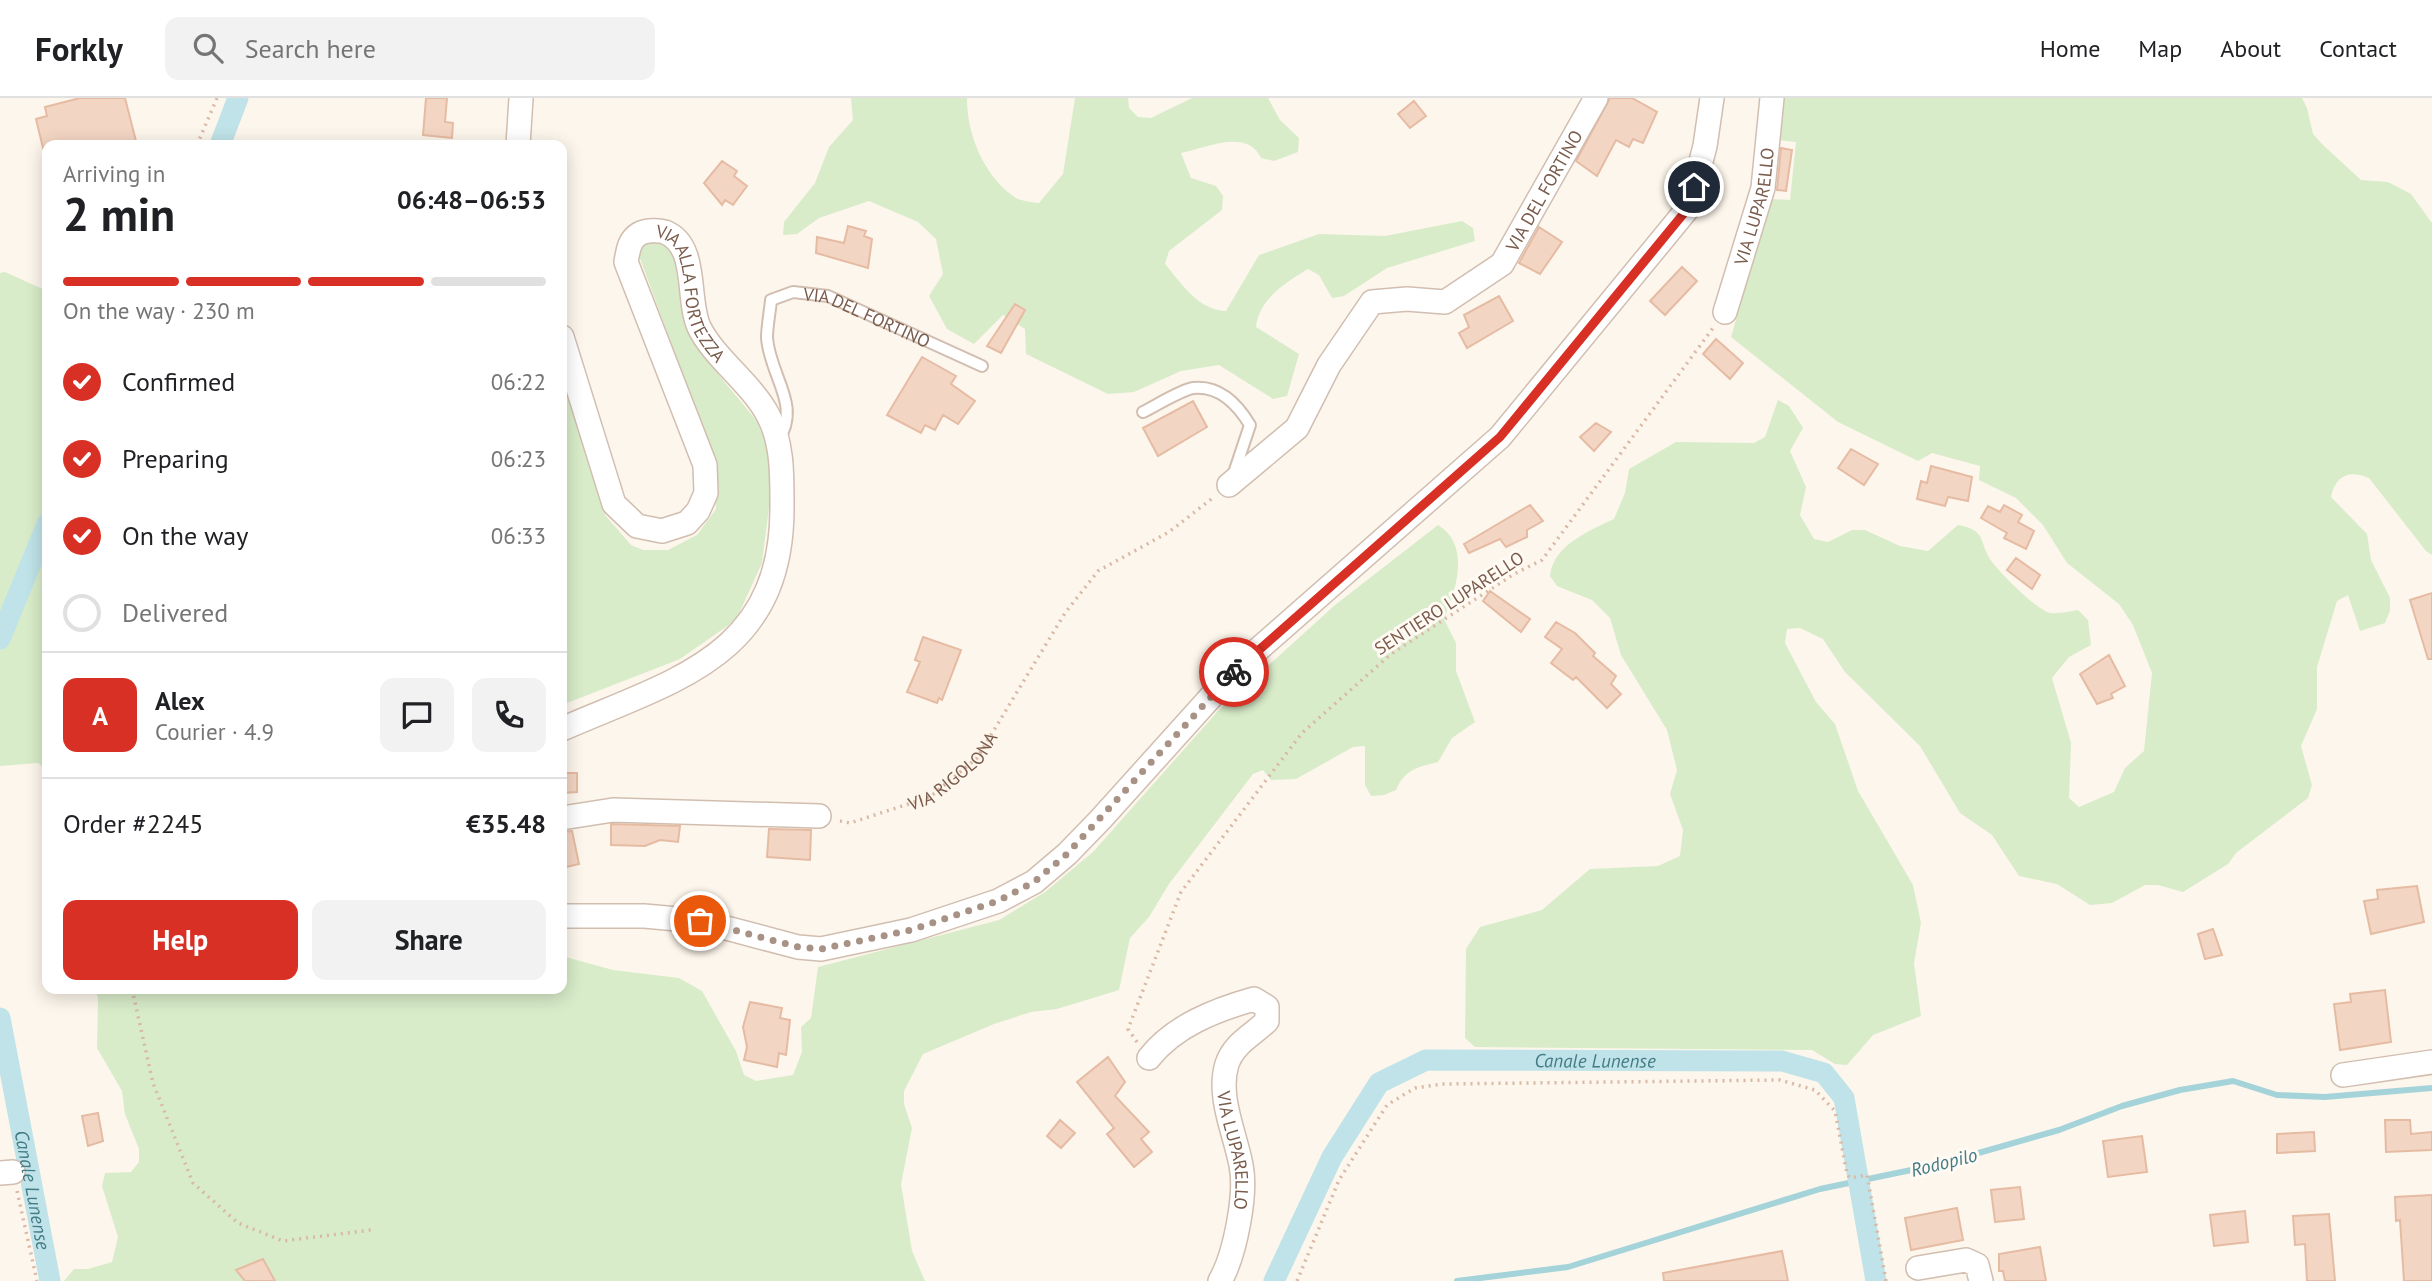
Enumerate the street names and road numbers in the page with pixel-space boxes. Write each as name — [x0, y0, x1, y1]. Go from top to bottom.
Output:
street label: VIA DEL FORTINO — [1500, 126, 1587, 256]
street label: VIA LUPARELLO — [1728, 146, 1778, 269]
street label: VIA ALLA FORTEZZA — [654, 219, 731, 367]
street label: VIA DEL FORTINO — [801, 282, 934, 353]
street label: SENTIERO LUPARELLO — [1370, 546, 1528, 660]
street label: VIA RIGOLONA — [904, 727, 1002, 815]
street label: VIA LUPARELLO — [1213, 1089, 1254, 1211]

